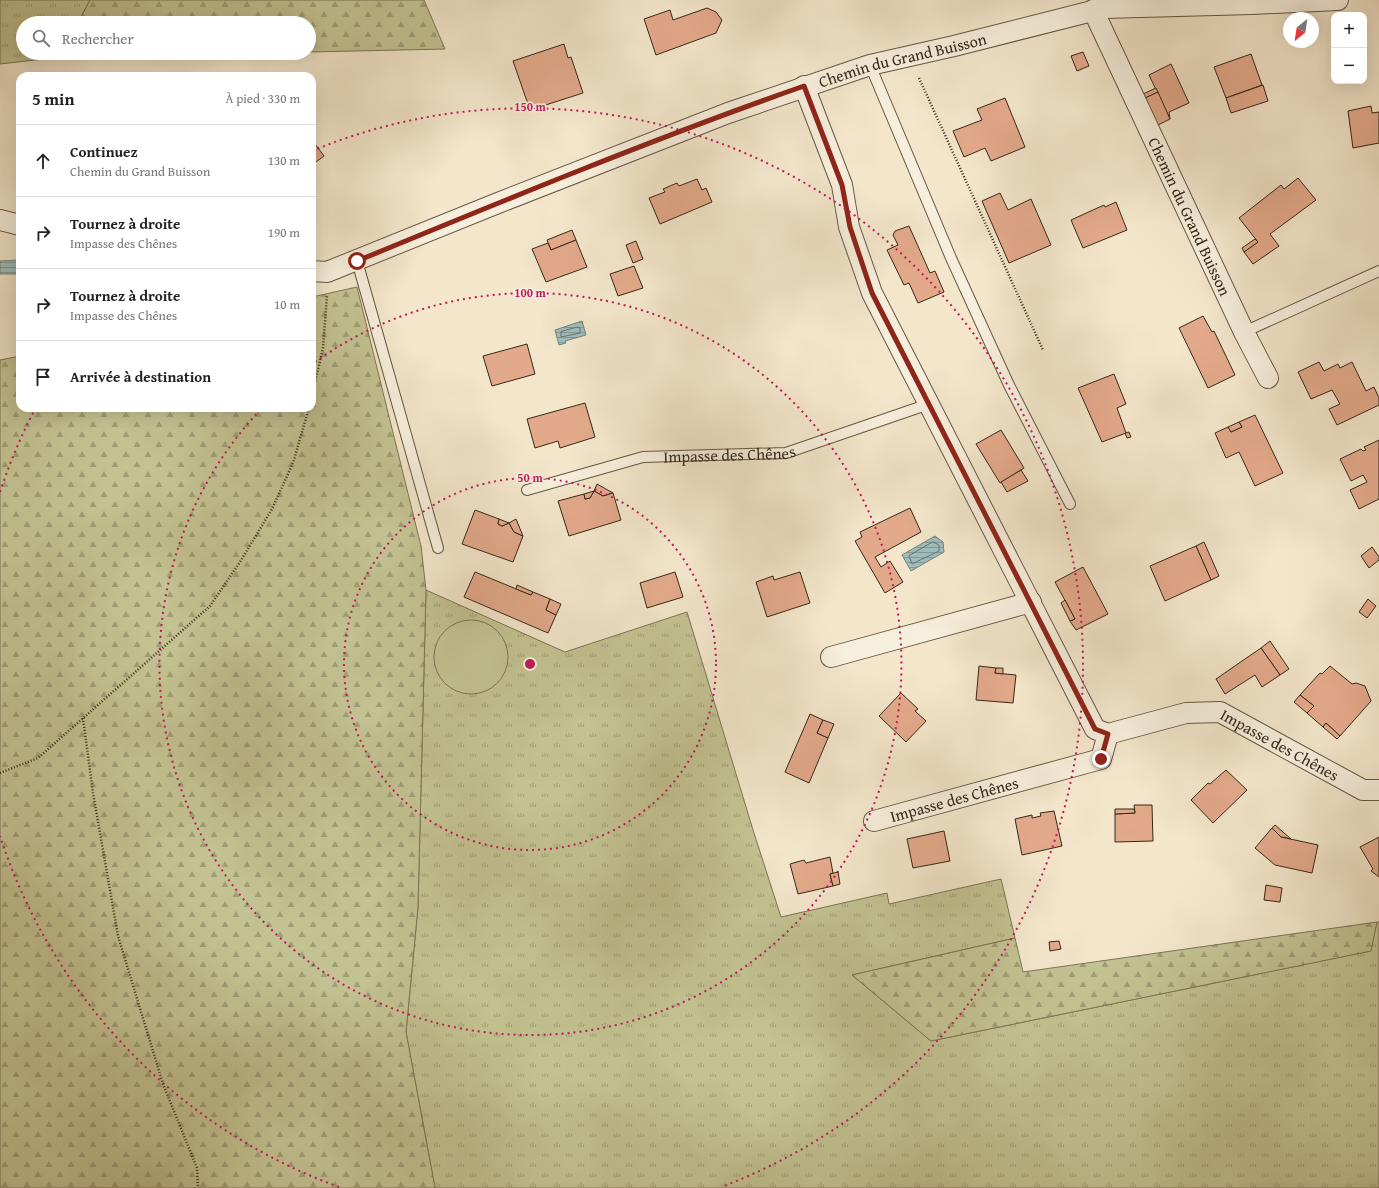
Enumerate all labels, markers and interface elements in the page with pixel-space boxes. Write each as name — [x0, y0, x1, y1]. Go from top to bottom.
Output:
north arrow — [1283, 12, 1319, 48]
map controls — [1331, 12, 1367, 84]
button: + — [1331, 12, 1367, 48]
search box — [16, 16, 316, 60]
street label: Chemin du Grand Buisson — [815, 26, 989, 94]
icon: search — [30, 27, 52, 49]
text: Rechercher — [62, 28, 134, 49]
button: − — [1331, 48, 1367, 84]
text: 5 min — [32, 86, 74, 111]
text: À pied · 330 m — [225, 89, 300, 108]
text: 150 m — [514, 98, 547, 115]
street label: Chemin du Grand Buisson — [1142, 133, 1237, 300]
text: Continuez — [70, 141, 138, 162]
icon: ahead — [32, 150, 54, 172]
text: 130 m — [268, 151, 300, 170]
text: Chemin du Grand Buisson — [70, 162, 210, 181]
text: Tournez à droite — [70, 213, 180, 234]
icon: right — [32, 222, 54, 244]
text: 190 m — [268, 223, 300, 242]
text: Impasse des Chênes — [70, 234, 177, 253]
route start — [348, 252, 366, 270]
text: 100 m — [514, 284, 547, 301]
text: Tournez à droite — [70, 285, 180, 306]
icon: right — [32, 294, 54, 316]
text: 10 m — [274, 295, 300, 314]
text: Impasse des Chênes — [70, 306, 177, 325]
icon: arrive — [32, 366, 54, 388]
text: Arrivée à destination — [70, 366, 211, 387]
street label: Impasse des Chênes — [663, 439, 799, 468]
text: 50 m — [517, 469, 543, 486]
centre of rings — [523, 657, 537, 671]
street label: Impasse des Chênes — [1216, 702, 1343, 787]
route end — [1092, 750, 1110, 768]
street label: Impasse des Chênes — [887, 770, 1021, 828]

